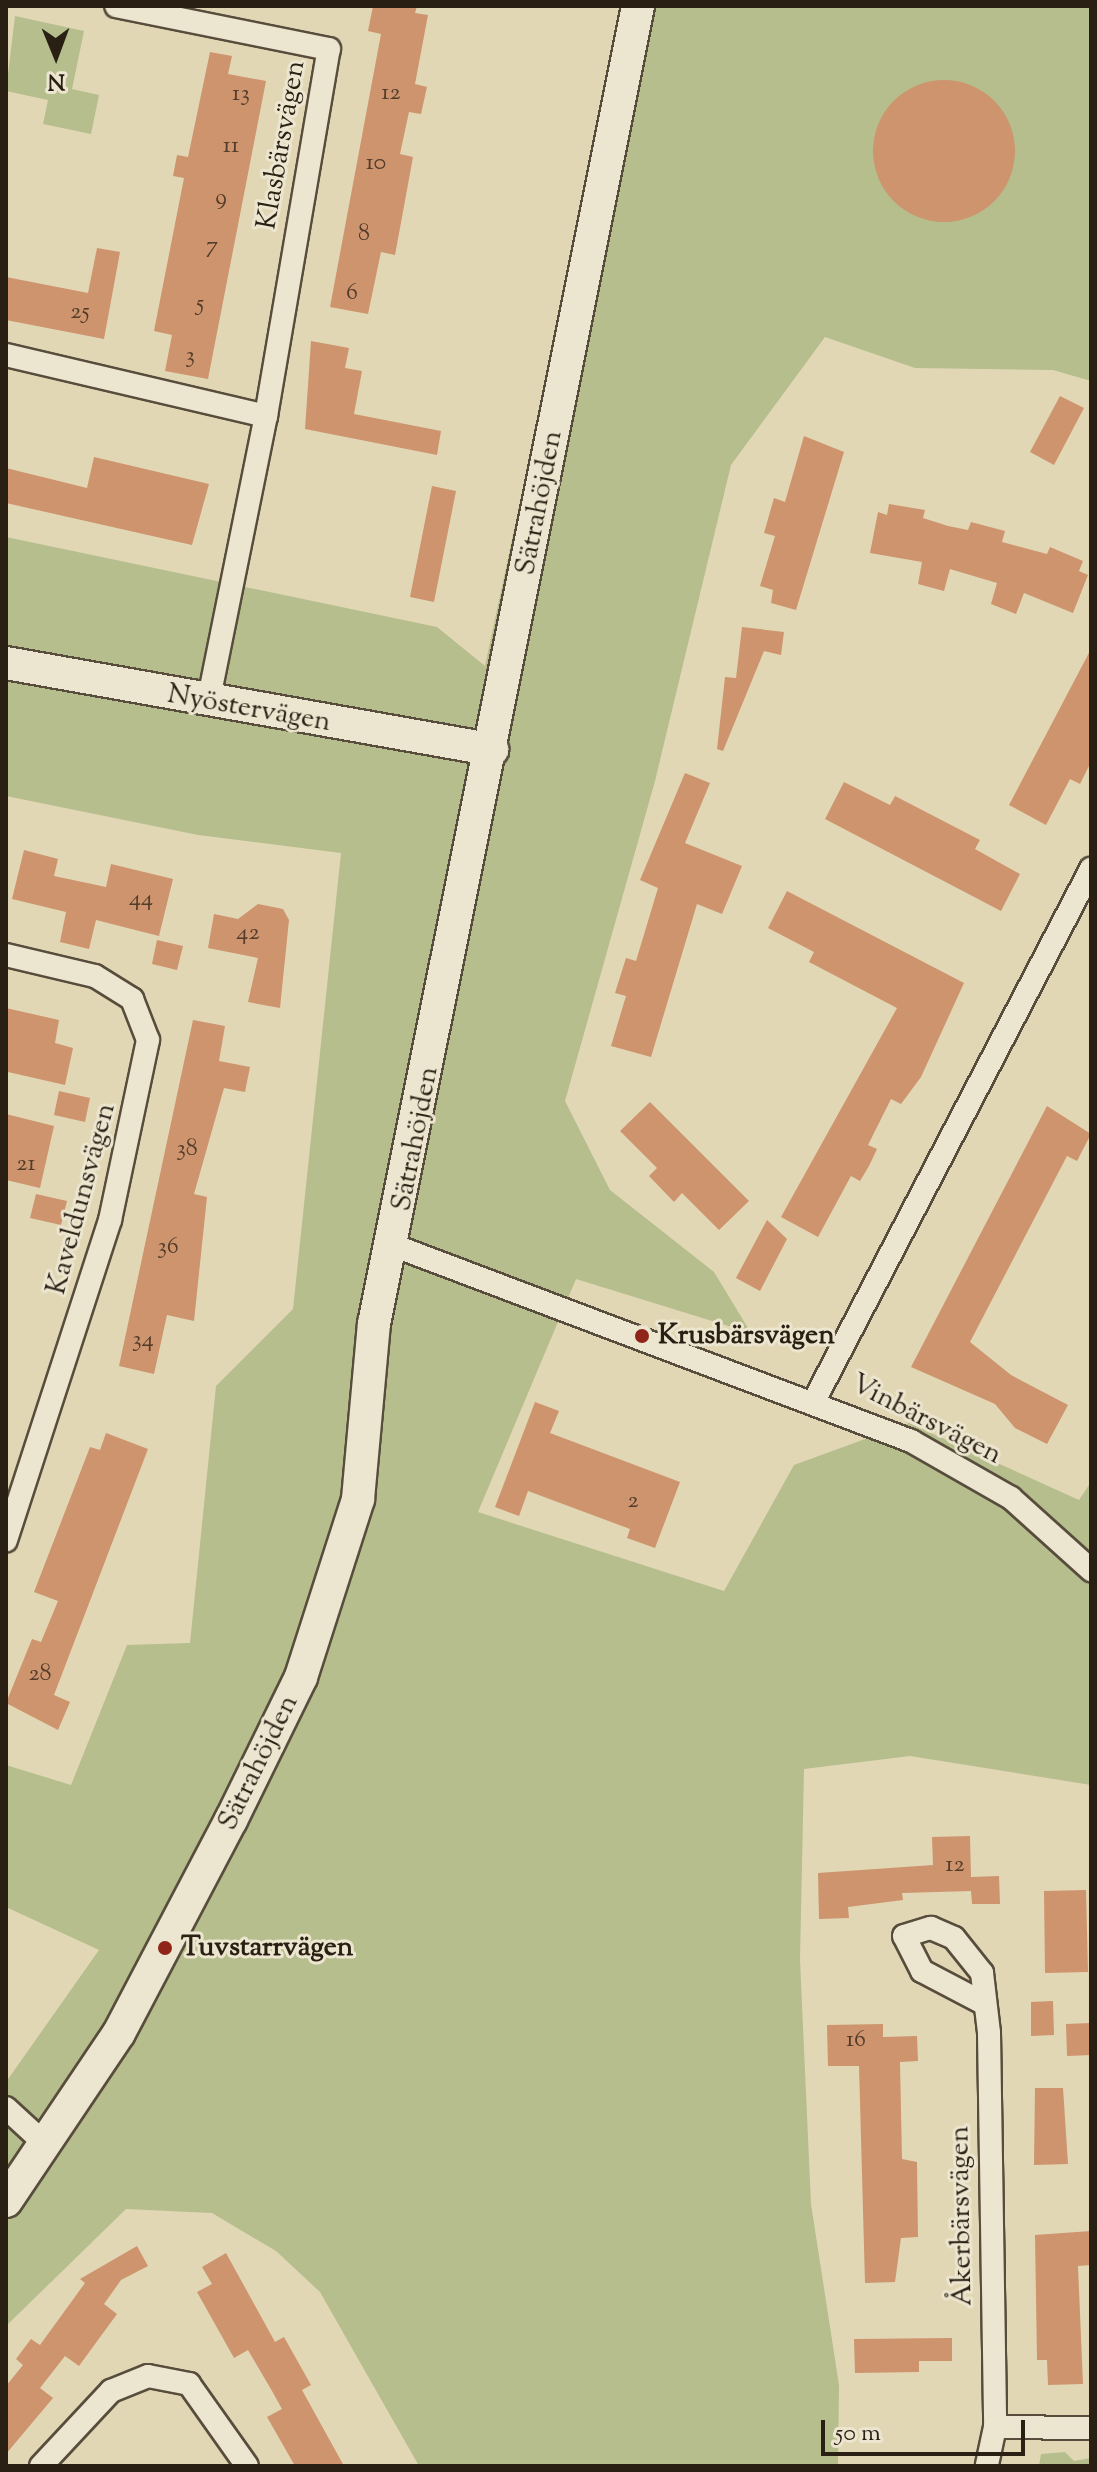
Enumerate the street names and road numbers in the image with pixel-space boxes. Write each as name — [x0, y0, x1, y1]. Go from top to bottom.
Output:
street label: Klasbärsvägen — [251, 58, 313, 232]
street label: Sätrahöjden — [510, 428, 570, 578]
street label: Nyöstervägen — [165, 678, 333, 740]
street label: Sätrahöjden — [386, 1064, 446, 1214]
street label: Kaveldunsvägen — [40, 1100, 124, 1298]
street label: Vinbärsvägen — [845, 1368, 1007, 1472]
street label: Sätrahöjden — [212, 1690, 306, 1836]
street label: Åkerbärsvägen — [944, 2126, 980, 2306]

